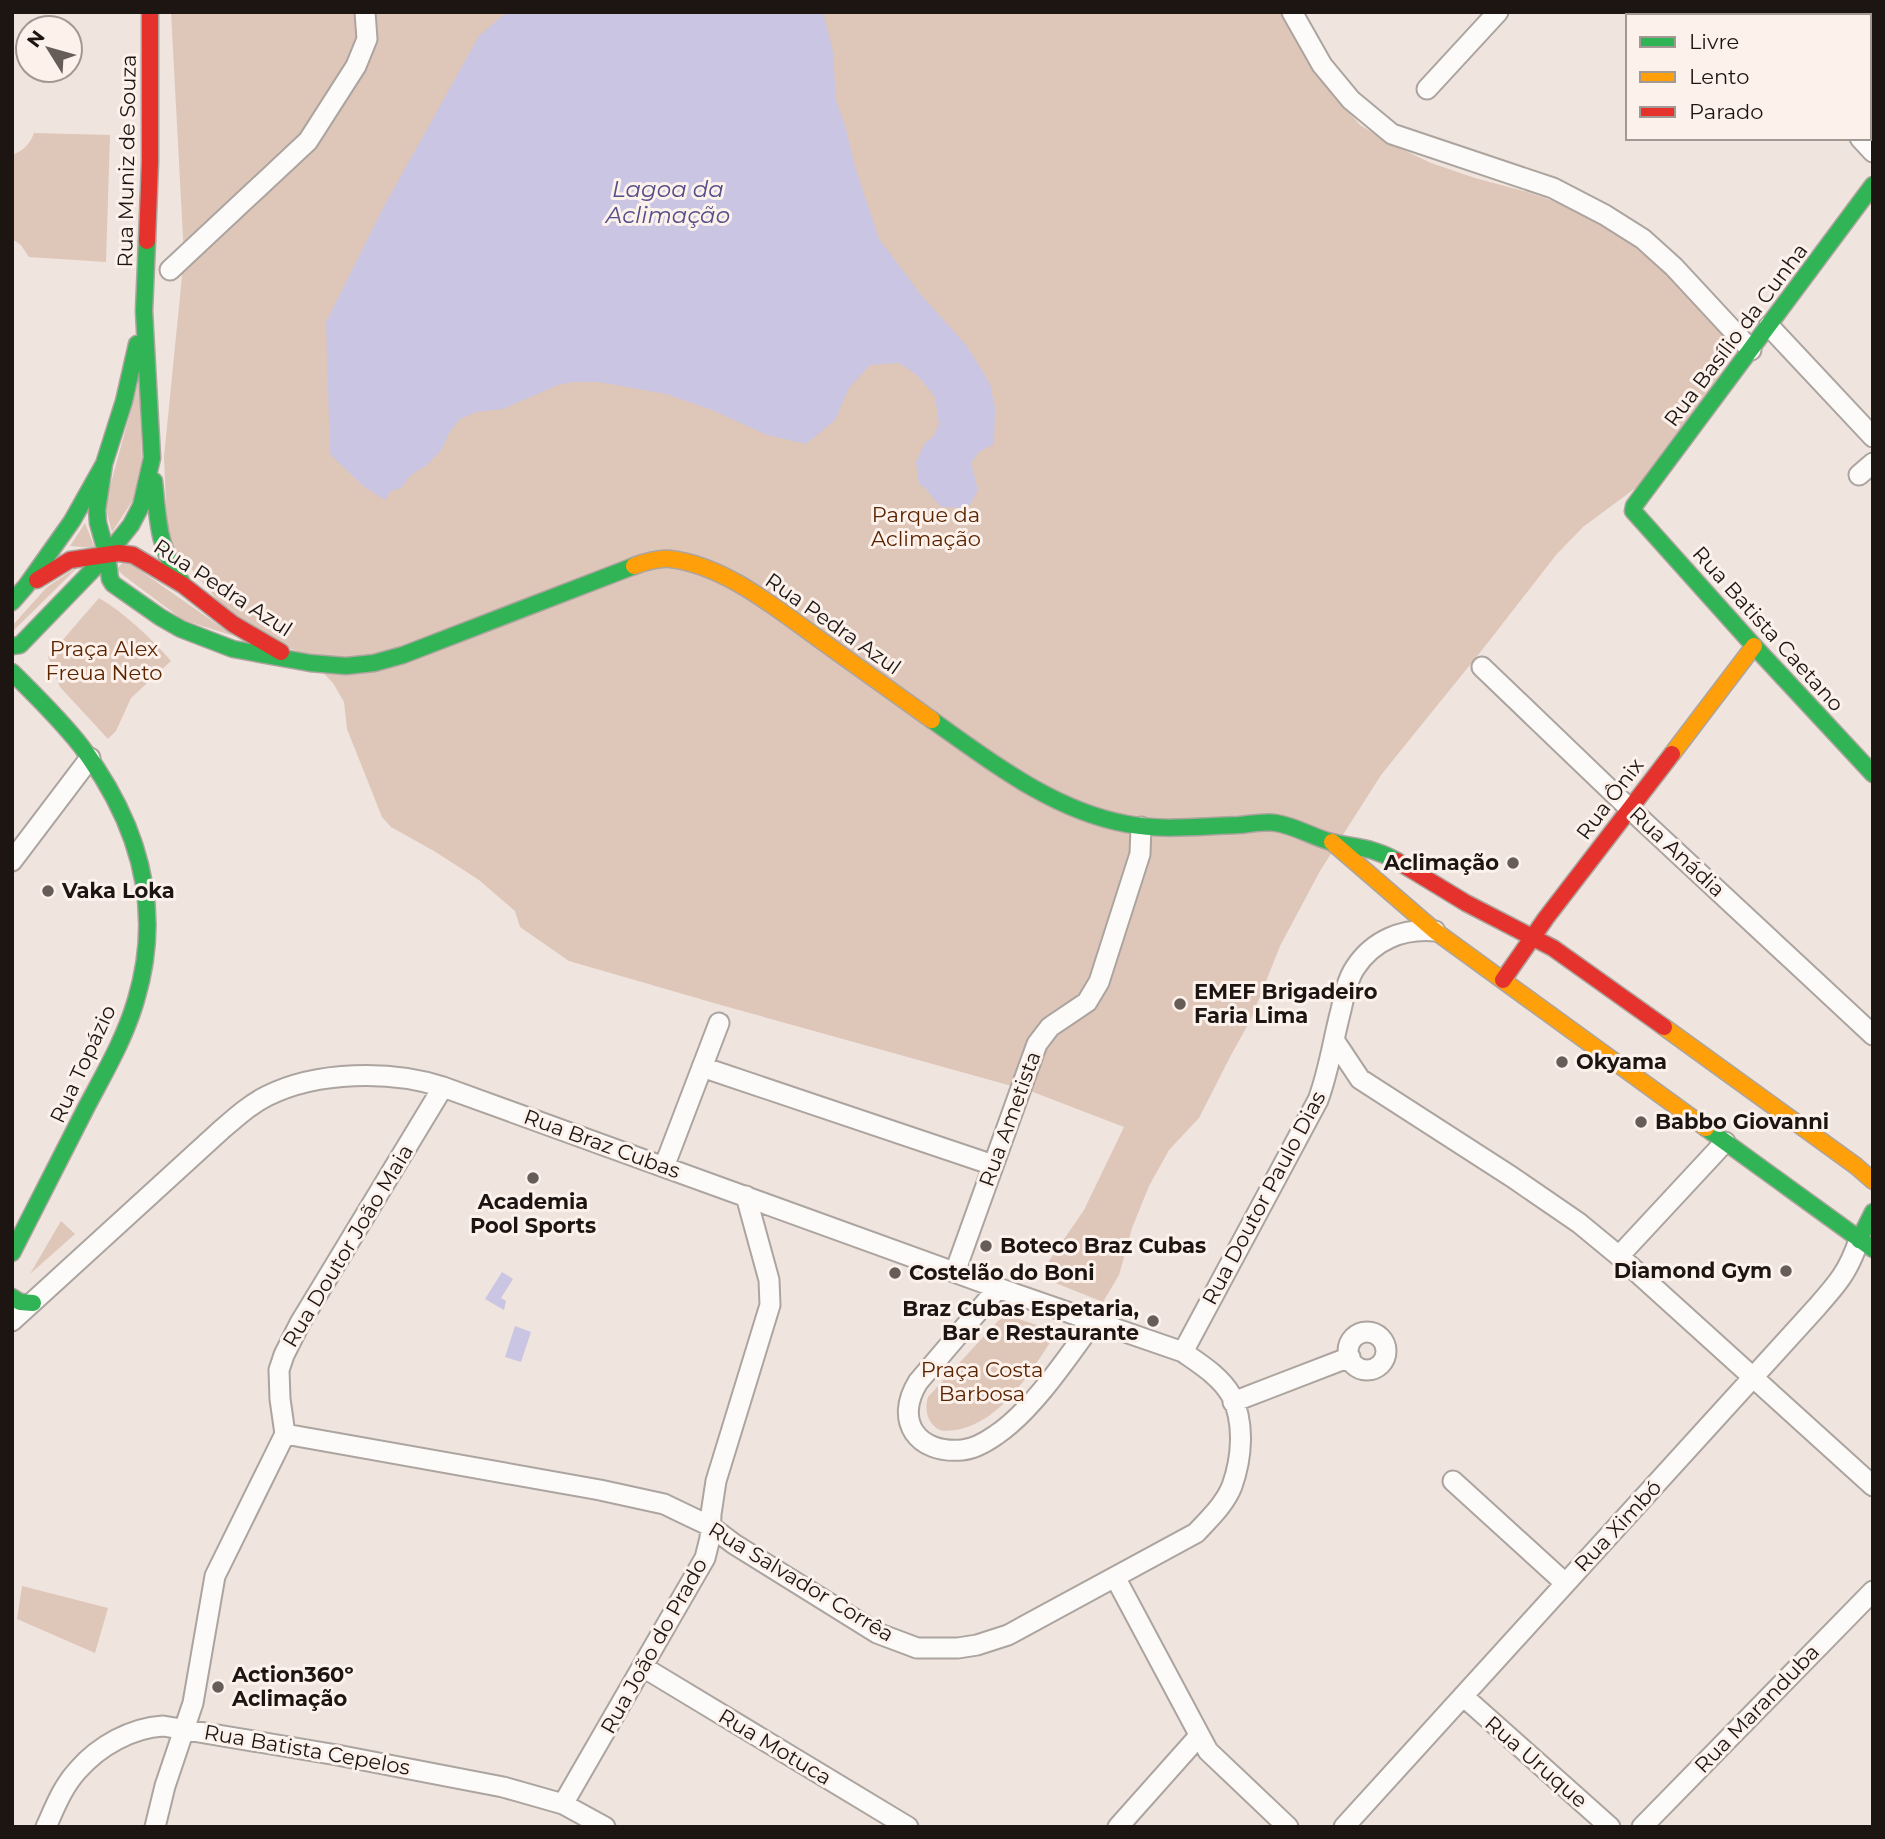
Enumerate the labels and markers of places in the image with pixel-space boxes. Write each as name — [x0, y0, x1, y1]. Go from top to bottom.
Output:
place label: Aclimação — [1383, 850, 1499, 875]
marker: Aclimação — [1505, 855, 1521, 871]
place label: Vaka Loka — [61, 878, 175, 903]
marker: Vaka Loka — [40, 883, 56, 899]
place label: EMEF Brigadeiro Faria Lima — [1194, 979, 1378, 1028]
marker: EMEF Brigadeiro Faria Lima — [1172, 996, 1188, 1012]
place label: Okyama — [1576, 1049, 1667, 1074]
marker: Okyama — [1554, 1054, 1570, 1070]
place label: Babbo Giovanni — [1655, 1109, 1829, 1134]
marker: Babbo Giovanni — [1633, 1114, 1649, 1130]
marker: Academia Pool Sports — [525, 1170, 541, 1186]
place label: Academia Pool Sports — [470, 1189, 596, 1238]
place label: Boteco Braz Cubas — [1000, 1233, 1206, 1258]
marker: Boteco Braz Cubas — [978, 1238, 994, 1254]
place label: Diamond Gym — [1614, 1258, 1772, 1283]
place label: Costelão do Boni — [909, 1260, 1095, 1285]
marker: Diamond Gym — [1778, 1263, 1794, 1279]
marker: Costelão do Boni — [887, 1265, 903, 1281]
place label: Braz Cubas Espetaria, Bar e Restaurante — [902, 1296, 1139, 1345]
marker: Braz Cubas Espetaria, Bar e Restaurante — [1145, 1313, 1161, 1329]
place label: Action360º Aclimação — [231, 1662, 353, 1711]
marker: Action360º Aclimação — [210, 1679, 226, 1695]

